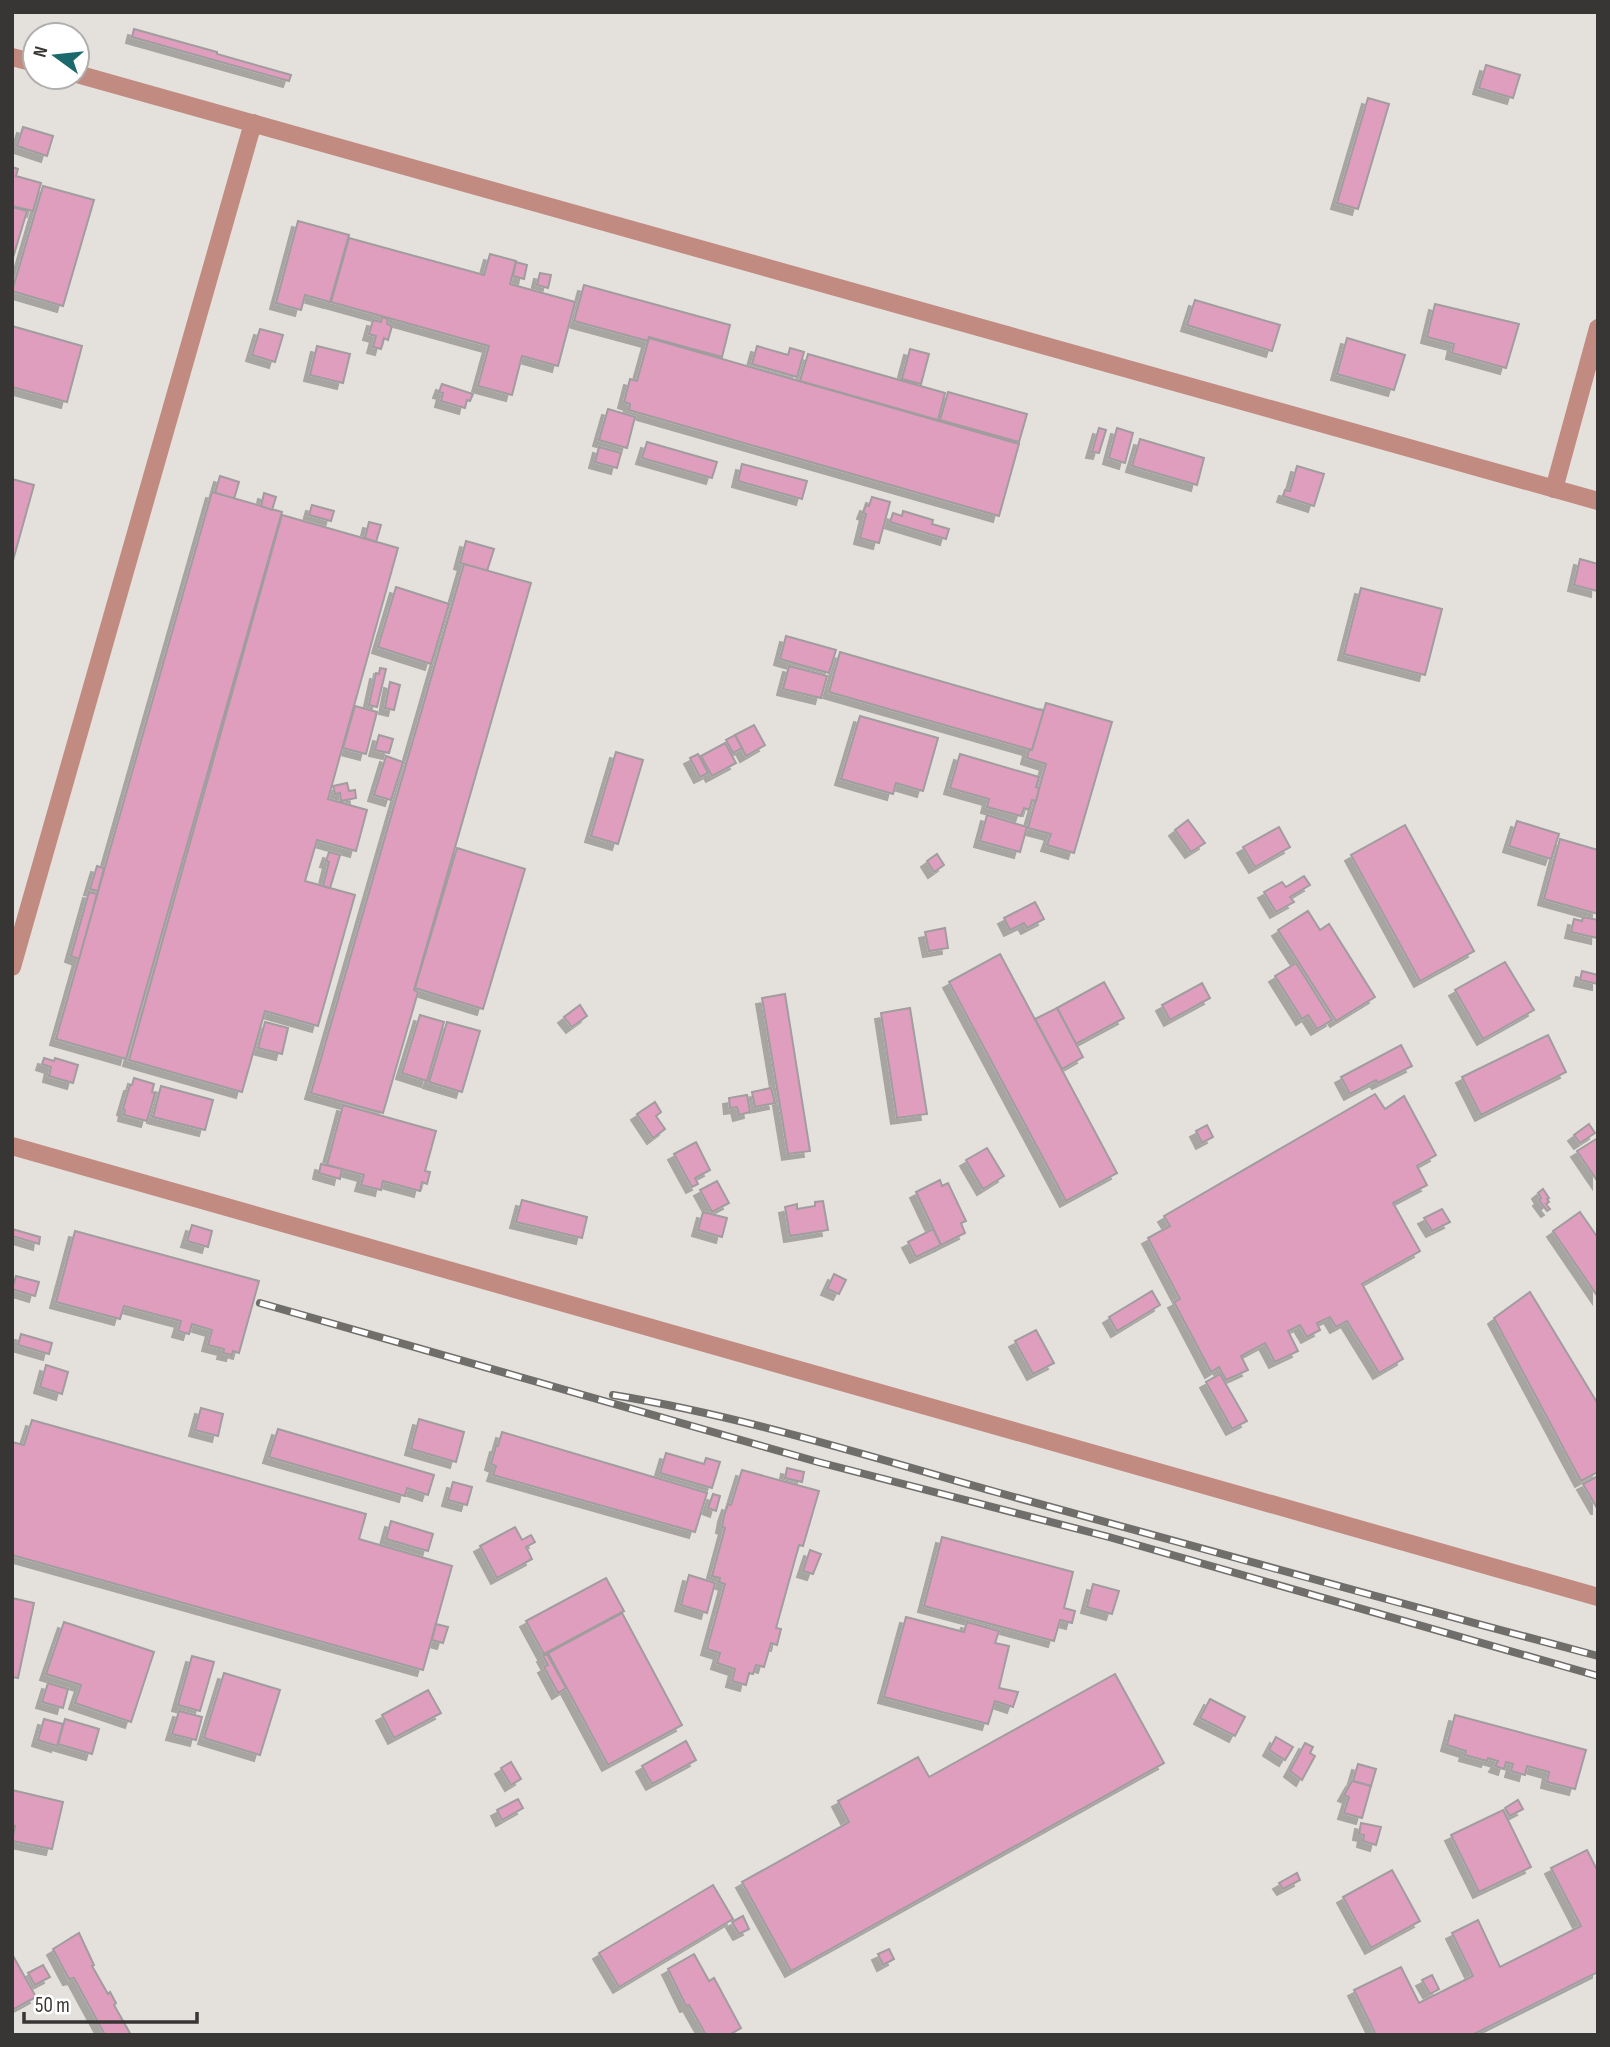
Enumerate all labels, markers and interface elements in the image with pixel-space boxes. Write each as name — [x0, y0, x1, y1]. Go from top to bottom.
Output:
north arrow — [21, 21, 91, 91]
text: N — [29, 44, 53, 60]
scale bar — [24, 1980, 198, 2024]
text: 50 m — [35, 1993, 70, 2018]

